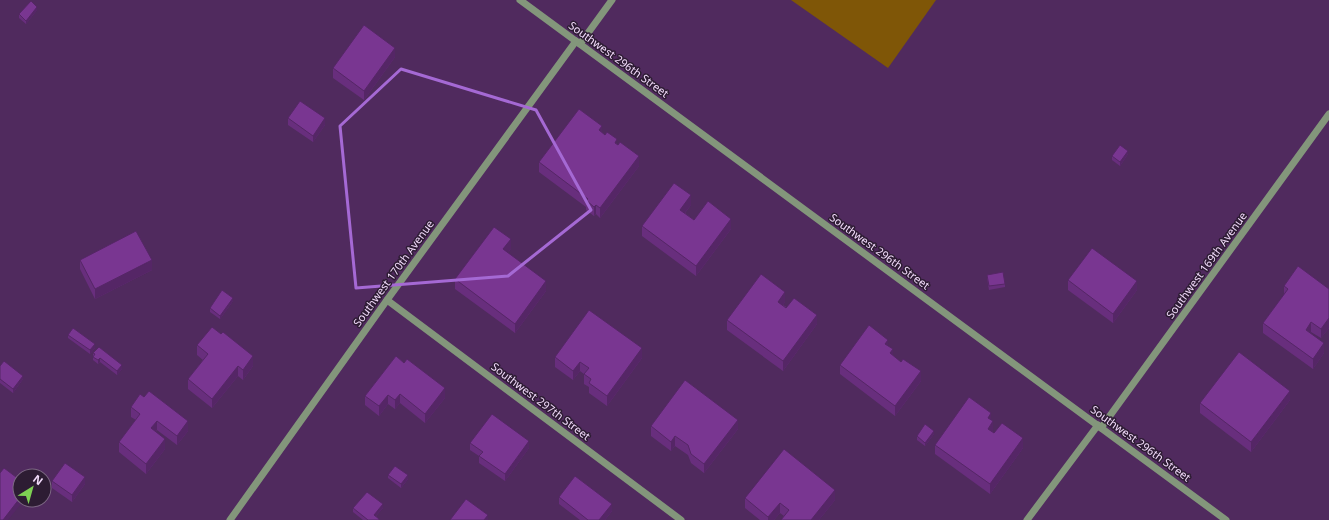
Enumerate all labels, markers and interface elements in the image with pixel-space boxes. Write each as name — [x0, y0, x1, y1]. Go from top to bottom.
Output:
street label: Southwest 296th Street — [566, 18, 672, 100]
street label: Southwest 169th Avenue — [1162, 209, 1250, 321]
street label: Southwest 296th Street — [827, 210, 933, 292]
street label: Southwest 170th Avenue — [349, 217, 437, 329]
street label: Southwest 297th Street — [488, 359, 594, 443]
street label: Southwest 296th Street — [1088, 402, 1194, 484]
north arrow — [12, 468, 52, 508]
text: N — [30, 471, 46, 488]

